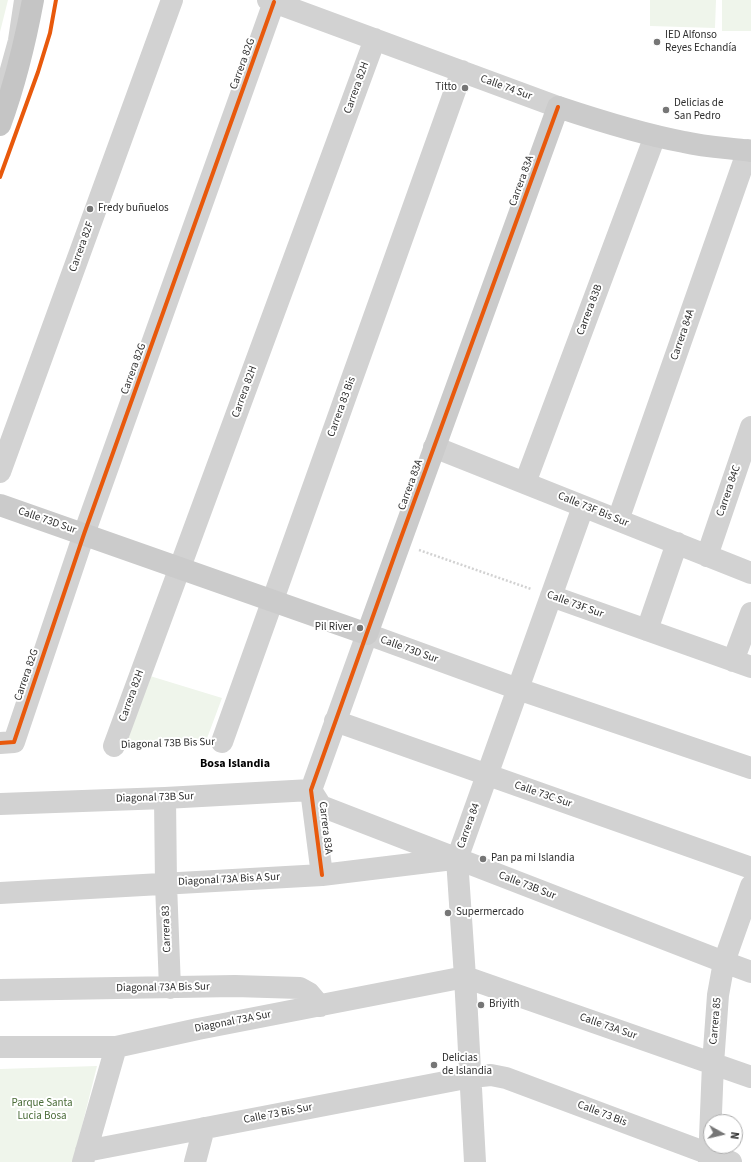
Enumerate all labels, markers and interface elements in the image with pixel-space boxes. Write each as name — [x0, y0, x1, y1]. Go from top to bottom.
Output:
place label: IED Alfonso Reyes Echandía — [665, 29, 737, 55]
street label: Carrera 82G — [228, 36, 258, 92]
marker: IED Alfonso Reyes Echandía — [652, 37, 662, 47]
street label: Carrera 82H — [342, 60, 372, 116]
street label: Calle 74 Sur — [478, 73, 534, 103]
place label: Titto — [435, 81, 457, 95]
marker: Titto — [460, 83, 470, 93]
place label: Delicias de San Pedro — [674, 97, 723, 123]
marker: Delicias de San Pedro — [661, 105, 671, 115]
street label: Carrera 83A — [507, 154, 537, 208]
place label: Fredy buñuelos — [98, 202, 169, 216]
marker: Fredy buñuelos — [85, 204, 95, 214]
street label: Carrera 82F — [67, 220, 97, 274]
street label: Carrera 83B — [574, 283, 606, 337]
street label: Carrera 84A — [668, 308, 698, 362]
street label: Carrera 82G — [119, 341, 149, 397]
street label: Carrera 82H — [230, 364, 260, 420]
street label: Carrera 83 Bis — [325, 375, 359, 439]
street label: Carrera 83A — [396, 458, 426, 512]
street label: Carrera 84C — [714, 464, 744, 518]
street label: Calle 73F Bis Sur — [556, 490, 630, 530]
street label: Calle 73D Sur — [16, 505, 78, 537]
street label: Calle 73F Sur — [545, 589, 605, 621]
place label: Pil River — [315, 621, 352, 635]
marker: Pil River — [355, 623, 365, 633]
street label: Calle 73D Sur — [378, 633, 440, 667]
street label: Carrera 82G — [12, 647, 42, 703]
street label: Carrera 82H — [117, 668, 147, 724]
street label: Diagonal 73B Bis Sur — [121, 736, 215, 752]
district label: Bosa Islandia — [200, 757, 270, 771]
street label: Calle 73C Sur — [512, 779, 574, 811]
street label: Diagonal 73B Sur — [116, 790, 194, 806]
street label: Carrera 83A — [315, 801, 335, 855]
street label: Carrera 84 — [455, 802, 483, 850]
place label: Pan pa mi Islandia — [491, 852, 574, 866]
marker: Pan pa mi Islandia — [478, 854, 488, 864]
street label: Calle 73B Sur — [496, 869, 558, 903]
street label: Diagonal 73A Bis A Sur — [178, 871, 280, 889]
street label: Carrera 83 — [160, 905, 174, 953]
place label: Supermercado — [456, 906, 524, 920]
marker: Supermercado — [443, 908, 453, 918]
street label: Diagonal 73A Bis Sur — [116, 981, 210, 995]
street label: Carrera 85 — [707, 997, 725, 1045]
place label: Briyith — [489, 998, 520, 1012]
marker: Briyith — [476, 1000, 486, 1010]
street label: Diagonal 73A Sur — [194, 1008, 272, 1036]
street label: Calle 73A Sur — [578, 1011, 638, 1043]
place label: Delicias de Islandia — [442, 1052, 492, 1078]
marker: Delicias de Islandia — [429, 1060, 439, 1070]
park label: Parque Santa Lucia Bosa — [11, 1097, 73, 1123]
street label: Calle 73 Bis — [575, 1099, 629, 1129]
street label: Calle 73 Bis Sur — [242, 1101, 314, 1127]
north arrow — [703, 1114, 743, 1154]
text: N — [726, 1131, 742, 1140]

